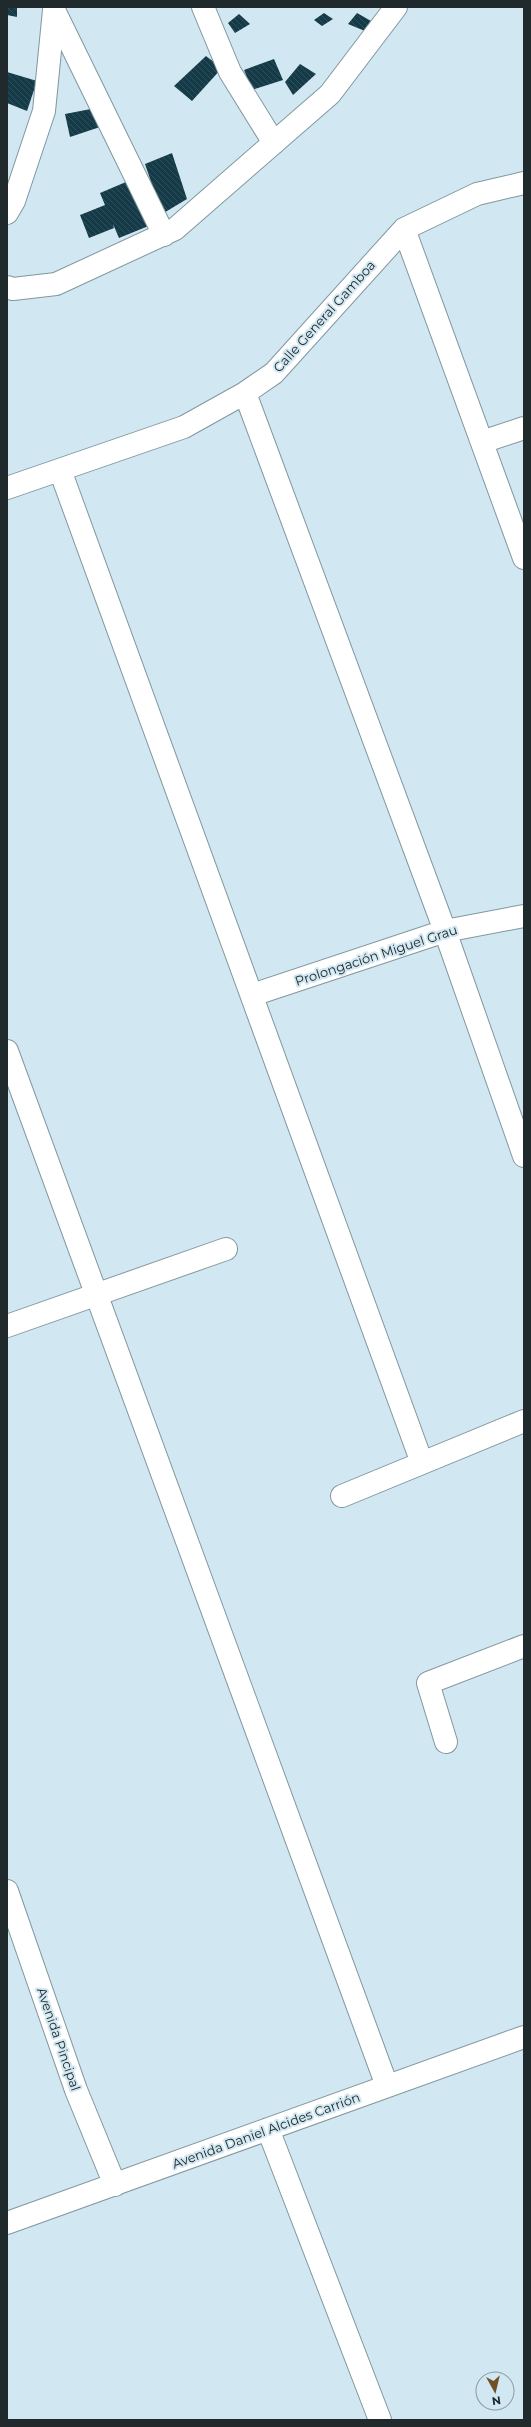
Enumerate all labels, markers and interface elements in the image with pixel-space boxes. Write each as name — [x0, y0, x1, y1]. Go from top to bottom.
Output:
street label: Calle General Gamboa — [270, 257, 378, 375]
street label: Prolongación Miguel Grau — [293, 921, 459, 989]
street label: Avenida Pincipal — [34, 1985, 84, 2093]
street label: Avenida Daniel Alcides Carrión — [170, 2088, 362, 2172]
north arrow — [475, 2371, 515, 2411]
text: N — [491, 2393, 502, 2408]

